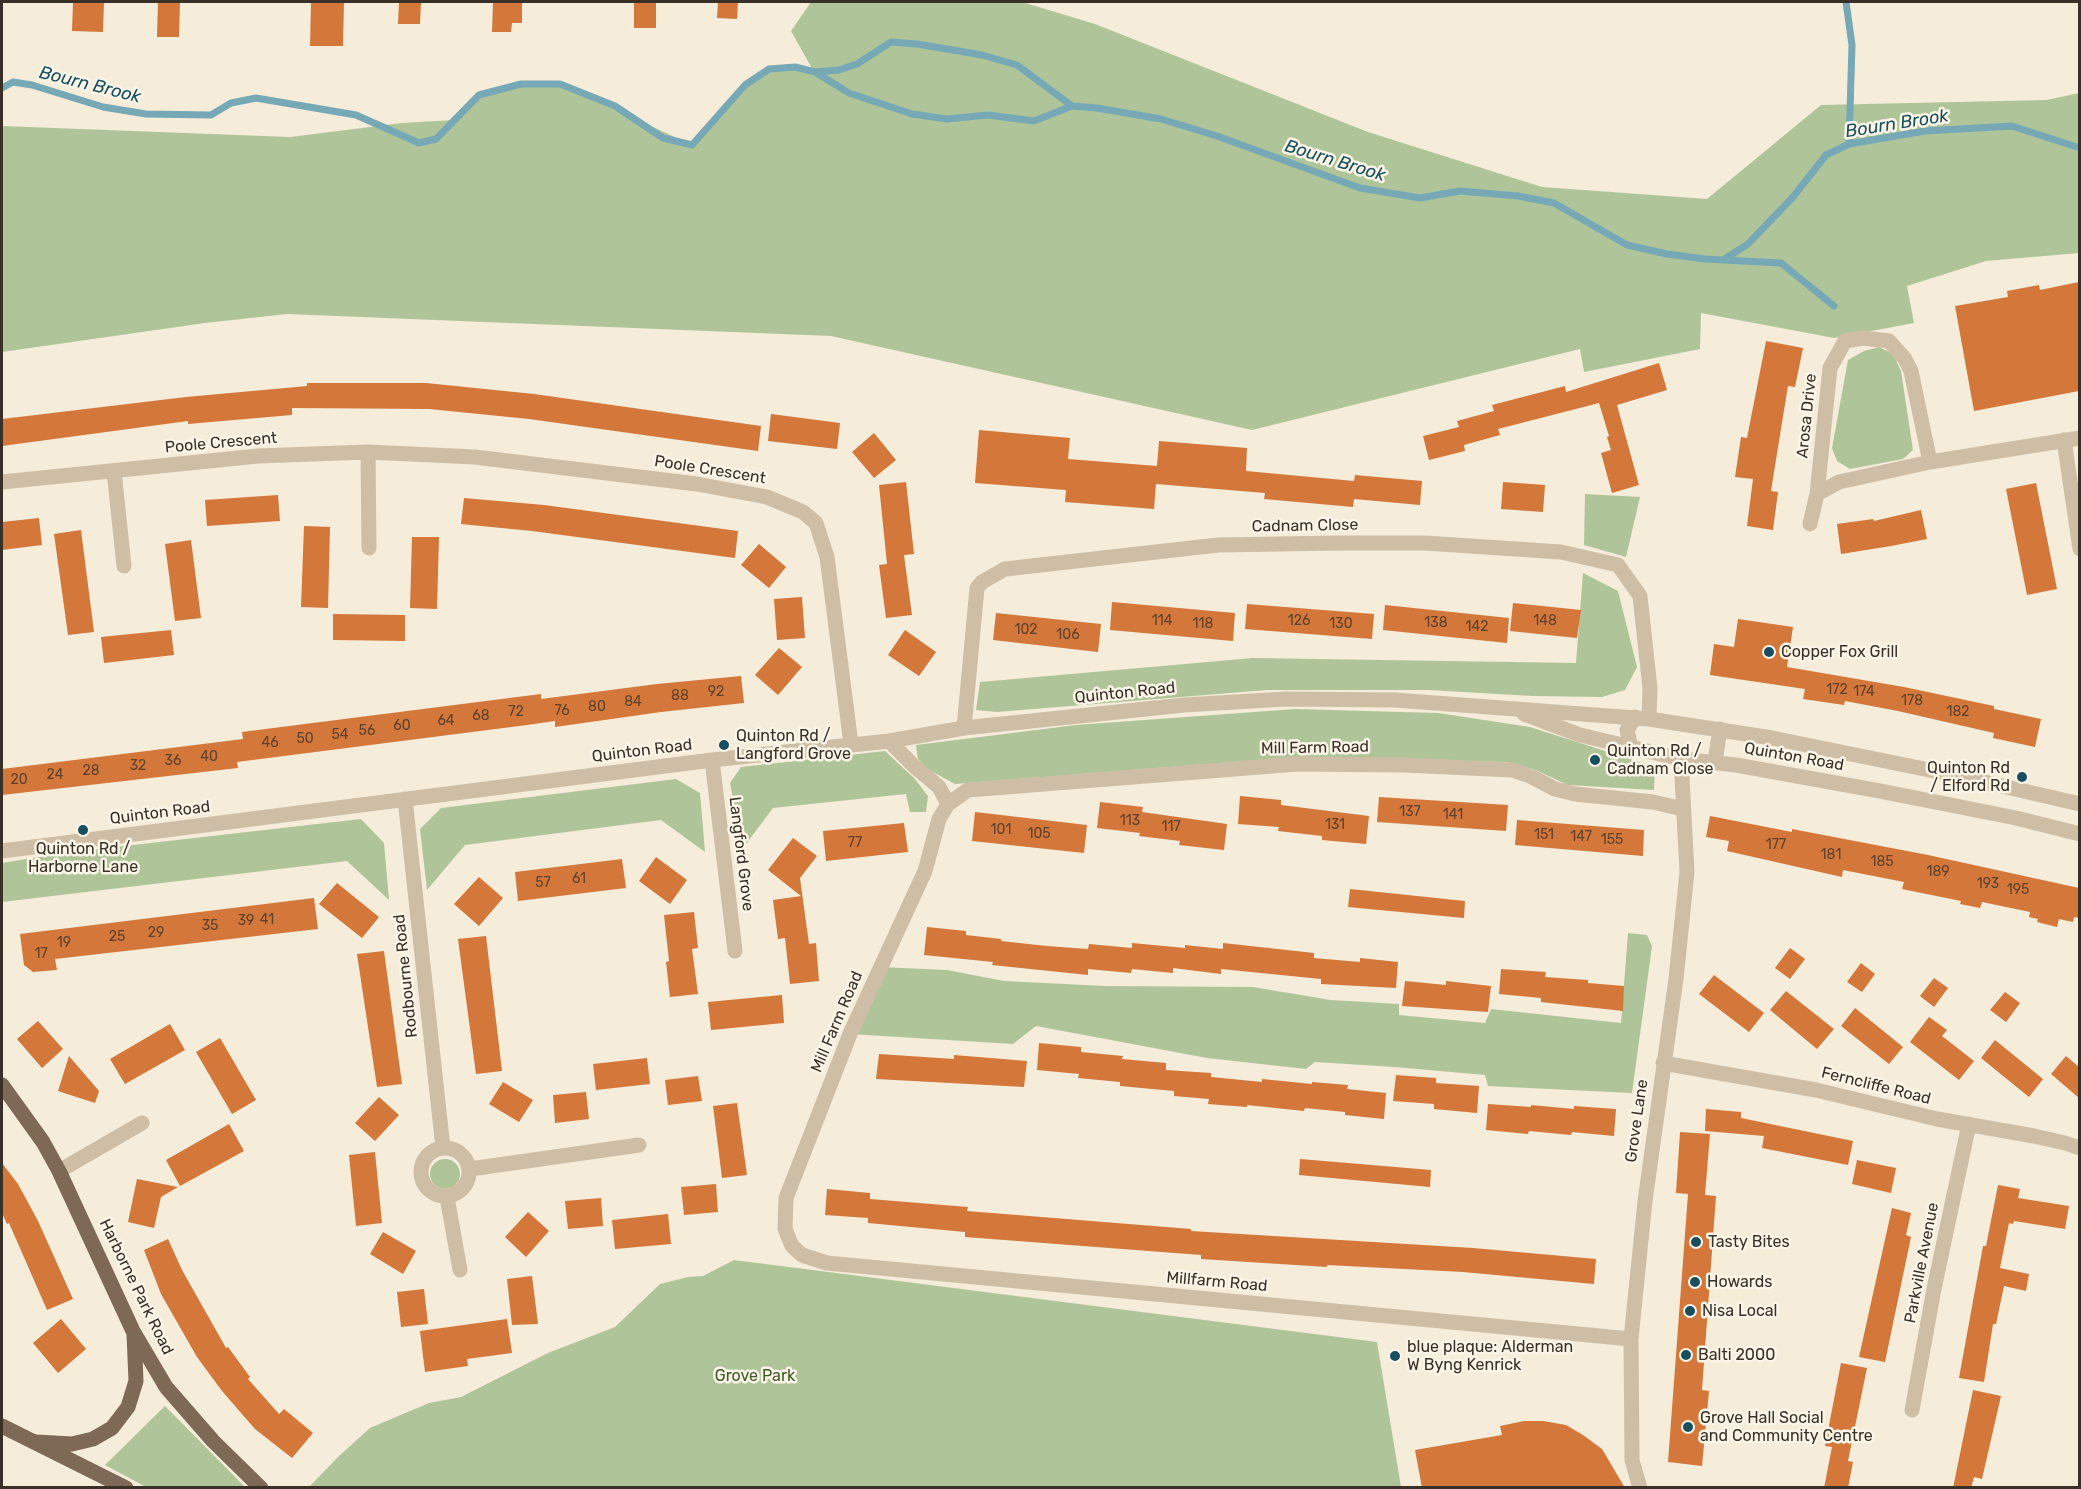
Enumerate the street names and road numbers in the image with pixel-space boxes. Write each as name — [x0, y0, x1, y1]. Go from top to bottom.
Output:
street label: Arosa Drive — [1793, 373, 1821, 459]
street label: Poole Crescent — [164, 429, 278, 457]
street label: Poole Crescent — [653, 452, 767, 488]
street label: Cadnam Close — [1252, 515, 1358, 537]
street label: Quinton Road — [1074, 678, 1176, 708]
street label: Quinton Road — [591, 735, 693, 767]
street label: Mill Farm Road — [1261, 737, 1369, 759]
street label: Quinton Road — [1743, 739, 1845, 775]
street label: Langford Grove — [724, 796, 758, 912]
street label: Quinton Road — [109, 797, 211, 829]
street label: Rodbourne Road — [390, 913, 422, 1039]
street label: Mill Farm Road — [807, 968, 867, 1076]
street label: Ferncliffe Road — [1819, 1063, 1933, 1109]
street label: Grove Lane — [1622, 1078, 1652, 1164]
street label: Parkville Avenue — [1901, 1201, 1943, 1325]
street label: Harborne Park Road — [95, 1216, 177, 1358]
street label: Millfarm Road — [1166, 1268, 1268, 1296]

